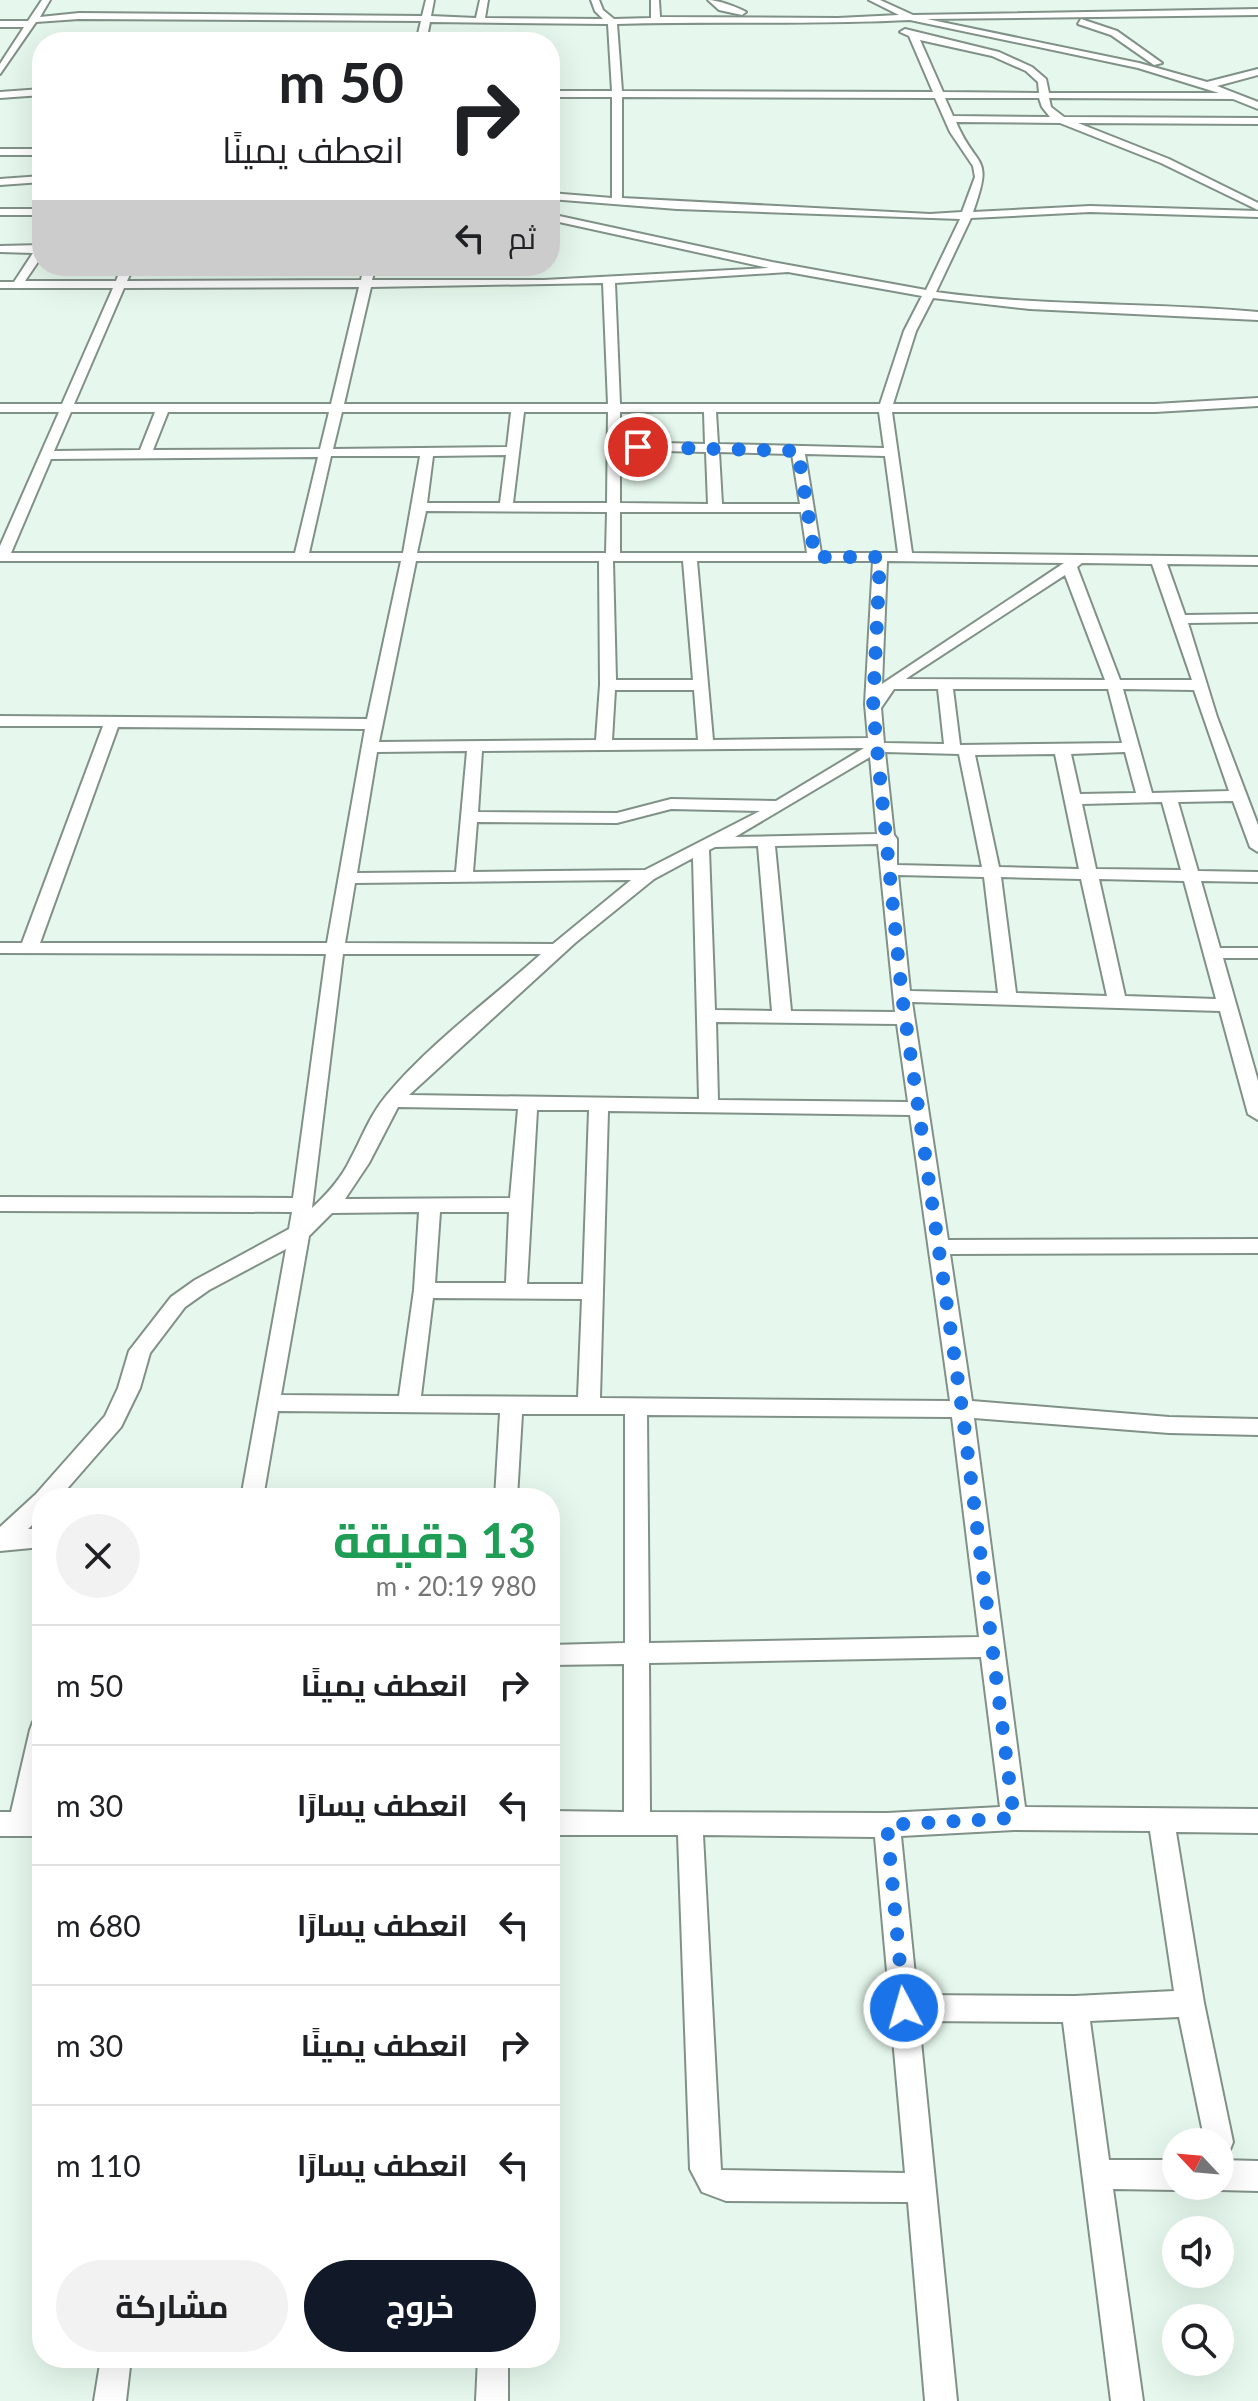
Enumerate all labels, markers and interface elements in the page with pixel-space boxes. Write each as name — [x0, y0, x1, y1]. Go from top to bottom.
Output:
text: 50 m — [279, 48, 404, 115]
icon: right — [432, 64, 536, 168]
text: انعطف يمينًا — [222, 127, 404, 171]
icon: left — [448, 216, 492, 260]
text: ثم — [508, 219, 536, 255]
pin — [604, 413, 672, 481]
icon: arrive — [616, 425, 660, 469]
text: 13 دقيقة — [333, 1511, 536, 1568]
button: close — [56, 1514, 140, 1598]
text: 980 m · 20:19 — [376, 1570, 536, 1602]
icon: right — [492, 1663, 536, 1707]
text: انعطف يمينًا — [301, 1666, 468, 1702]
text: 50 m — [56, 1667, 123, 1703]
icon: left — [492, 1783, 536, 1827]
text: انعطف يسارًا — [297, 1786, 468, 1822]
text: 30 m — [56, 1787, 123, 1823]
icon: left — [492, 1903, 536, 1947]
text: انعطف يسارًا — [297, 1906, 468, 1942]
text: 680 m — [56, 1907, 141, 1943]
position arrow — [862, 1966, 946, 2050]
icon: right — [492, 2023, 536, 2067]
text: انعطف يمينًا — [301, 2026, 468, 2062]
text: 30 m — [56, 2027, 123, 2063]
north arrow — [1162, 2128, 1234, 2200]
map controls — [1162, 2128, 1234, 2376]
icon: left — [492, 2143, 536, 2187]
text: انعطف يسارًا — [297, 2146, 468, 2182]
text: 110 m — [56, 2147, 141, 2183]
button: sound — [1162, 2216, 1234, 2288]
button: مشاركة — [56, 2260, 288, 2352]
button: خروج — [304, 2260, 536, 2352]
button: search — [1162, 2304, 1234, 2376]

